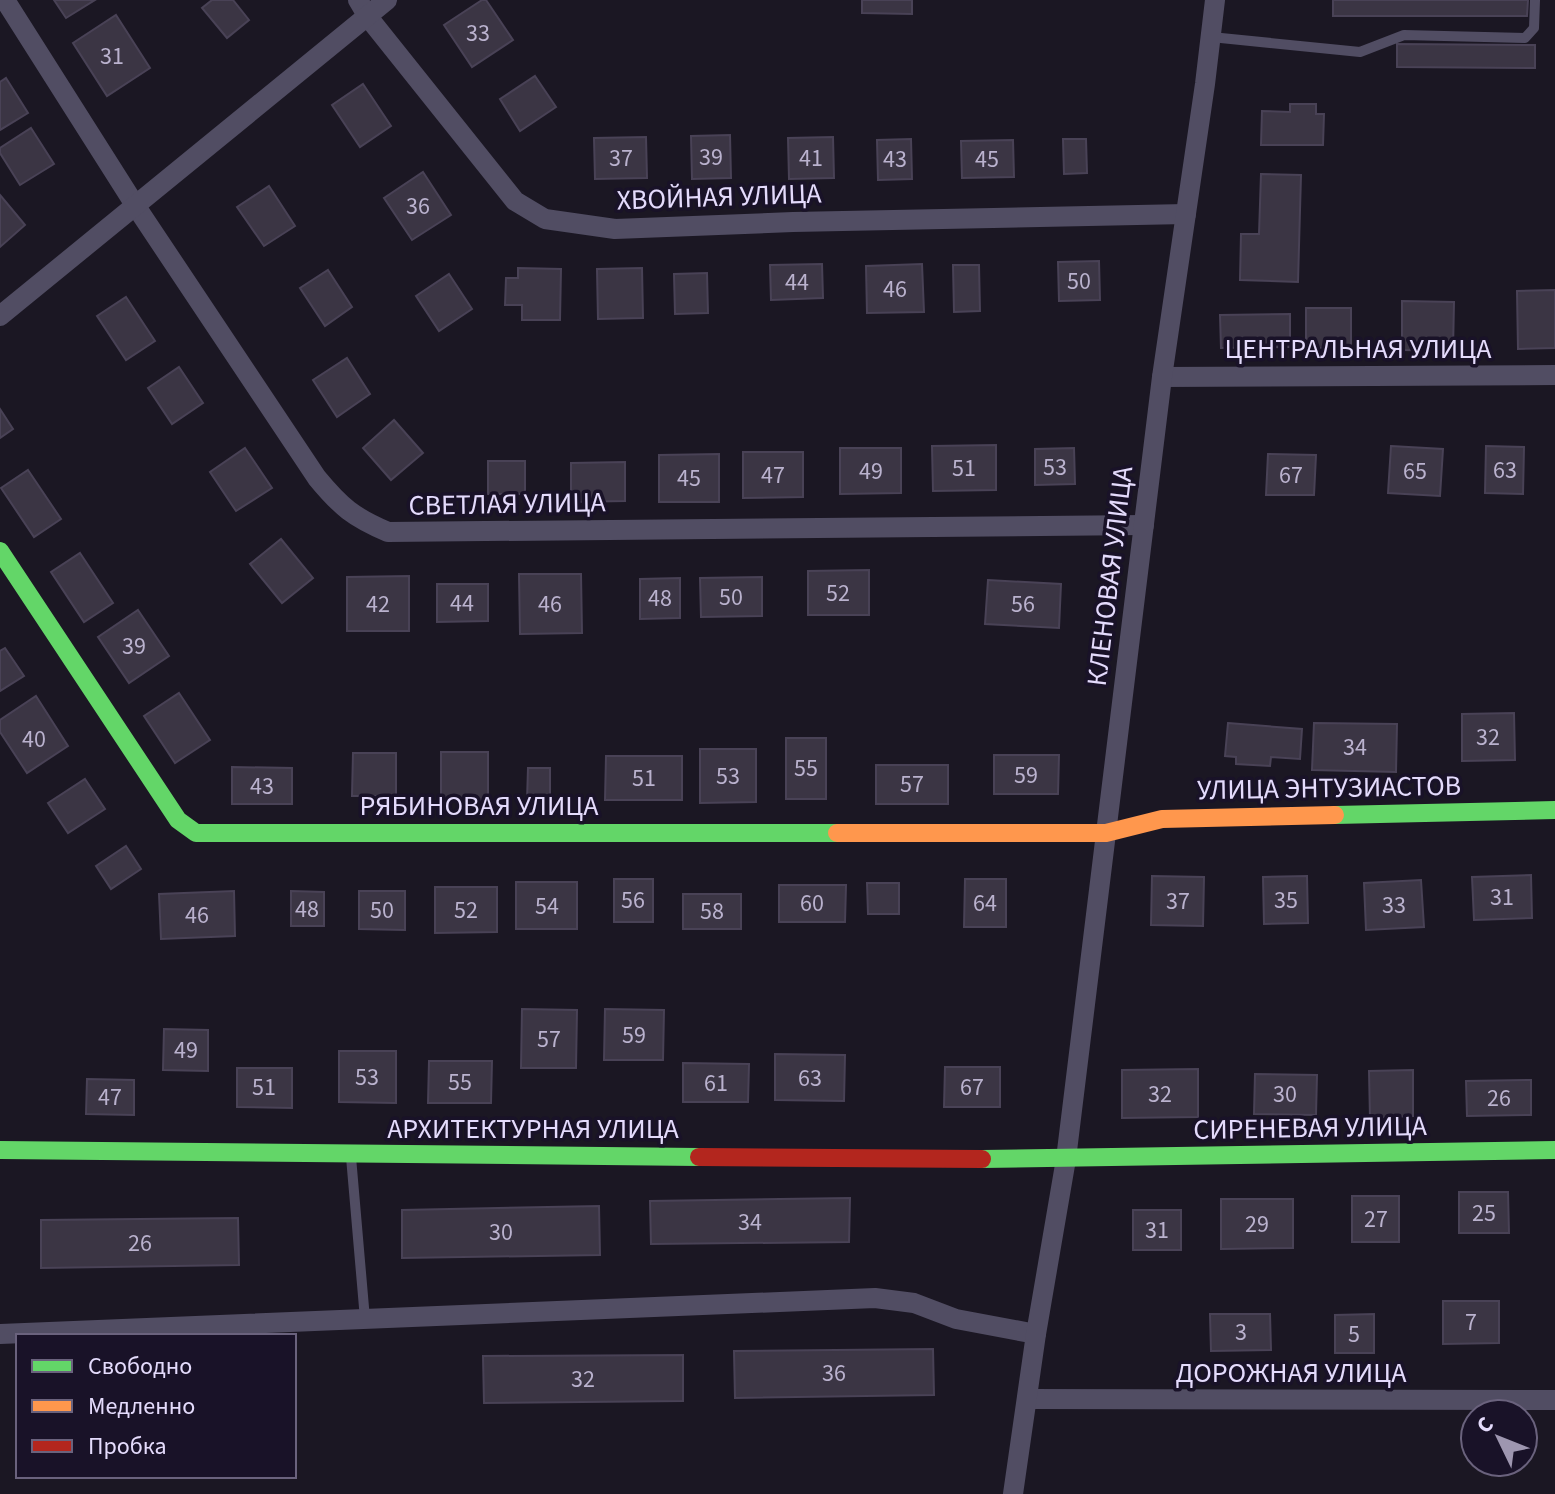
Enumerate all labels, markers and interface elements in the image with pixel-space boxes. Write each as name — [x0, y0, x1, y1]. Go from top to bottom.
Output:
house number: 33 — [466, 16, 490, 51]
house number: 31 — [100, 39, 124, 74]
house number: 39 — [699, 140, 723, 175]
house number: 37 — [609, 141, 633, 176]
house number: 41 — [799, 141, 823, 176]
house number: 43 — [883, 142, 907, 177]
house number: 45 — [975, 142, 999, 177]
street label: ХВОЙНАЯ УЛИЦА — [616, 173, 823, 221]
house number: 36 — [406, 189, 430, 224]
house number: 50 — [1067, 264, 1091, 299]
house number: 44 — [785, 265, 809, 300]
house number: 46 — [883, 272, 907, 307]
street label: ЦЕНТРАЛЬНАЯ УЛИЦА — [1225, 329, 1492, 369]
house number: 53 — [1043, 450, 1067, 485]
house number: 51 — [952, 451, 976, 486]
house number: 63 — [1493, 453, 1517, 488]
house number: 49 — [859, 454, 883, 489]
house number: 65 — [1403, 454, 1427, 489]
house number: 47 — [761, 458, 785, 493]
house number: 67 — [1279, 458, 1303, 493]
house number: 45 — [677, 461, 701, 496]
street label: КЛЕНОВАЯ УЛИЦА — [1077, 463, 1143, 688]
street label: СВЕТЛАЯ УЛИЦА — [408, 482, 607, 526]
house number: 52 — [826, 576, 850, 611]
house number: 50 — [719, 580, 743, 615]
house number: 48 — [648, 581, 672, 616]
house number: 44 — [450, 586, 474, 621]
house number: 42 — [366, 587, 390, 622]
house number: 46 — [538, 587, 562, 622]
house number: 56 — [1011, 587, 1035, 622]
house number: 39 — [122, 629, 146, 664]
house number: 32 — [1476, 720, 1500, 755]
house number: 40 — [22, 722, 46, 757]
house number: 34 — [1343, 730, 1367, 765]
house number: 55 — [794, 751, 818, 786]
house number: 59 — [1014, 758, 1038, 793]
house number: 53 — [716, 759, 740, 794]
house number: 51 — [632, 761, 656, 796]
street label: УЛИЦА ЭНТУЗИАСТОВ — [1197, 766, 1461, 810]
house number: 57 — [900, 767, 924, 802]
house number: 43 — [250, 769, 274, 804]
street label: РЯБИНОВАЯ УЛИЦА — [359, 786, 599, 826]
house number: 31 — [1490, 880, 1514, 915]
house number: 56 — [621, 883, 645, 918]
house number: 35 — [1274, 883, 1298, 918]
house number: 37 — [1166, 884, 1190, 919]
house number: 60 — [800, 886, 824, 921]
house number: 64 — [973, 886, 997, 921]
house number: 33 — [1382, 888, 1406, 923]
house number: 54 — [535, 889, 559, 924]
house number: 48 — [295, 892, 319, 927]
house number: 50 — [370, 893, 394, 928]
house number: 52 — [454, 893, 478, 928]
house number: 58 — [700, 894, 724, 929]
house number: 46 — [185, 898, 209, 933]
house number: 59 — [622, 1018, 646, 1053]
house number: 57 — [537, 1022, 561, 1057]
house number: 49 — [174, 1033, 198, 1068]
house number: 53 — [355, 1060, 379, 1095]
house number: 63 — [798, 1061, 822, 1096]
house number: 55 — [448, 1065, 472, 1100]
house number: 61 — [704, 1066, 728, 1101]
house number: 51 — [252, 1070, 276, 1105]
house number: 67 — [960, 1070, 984, 1105]
house number: 32 — [1148, 1077, 1172, 1112]
house number: 30 — [1273, 1077, 1297, 1112]
house number: 47 — [98, 1080, 122, 1115]
house number: 26 — [1487, 1081, 1511, 1116]
street label: СИРЕНЕВАЯ УЛИЦА — [1193, 1106, 1428, 1150]
street label: АРХИТЕКТУРНАЯ УЛИЦА — [387, 1109, 680, 1149]
house number: 25 — [1472, 1196, 1496, 1231]
house number: 27 — [1364, 1202, 1388, 1237]
house number: 34 — [738, 1205, 762, 1240]
house number: 29 — [1245, 1207, 1269, 1242]
house number: 31 — [1145, 1213, 1169, 1248]
house number: 30 — [489, 1215, 513, 1250]
house number: 26 — [128, 1226, 152, 1261]
house number: 7 — [1465, 1305, 1477, 1340]
house number: 3 — [1235, 1315, 1247, 1350]
house number: 5 — [1348, 1317, 1360, 1352]
legend — [16, 1334, 296, 1478]
text: Свободно — [88, 1349, 192, 1384]
street label: ДОРОЖНАЯ УЛИЦА — [1176, 1353, 1407, 1393]
house number: 36 — [822, 1356, 846, 1391]
house number: 32 — [571, 1362, 595, 1397]
text: Медленно — [88, 1389, 195, 1424]
north arrow — [1459, 1398, 1539, 1478]
text: С — [1469, 1409, 1501, 1441]
text: Пробка — [88, 1429, 167, 1464]

